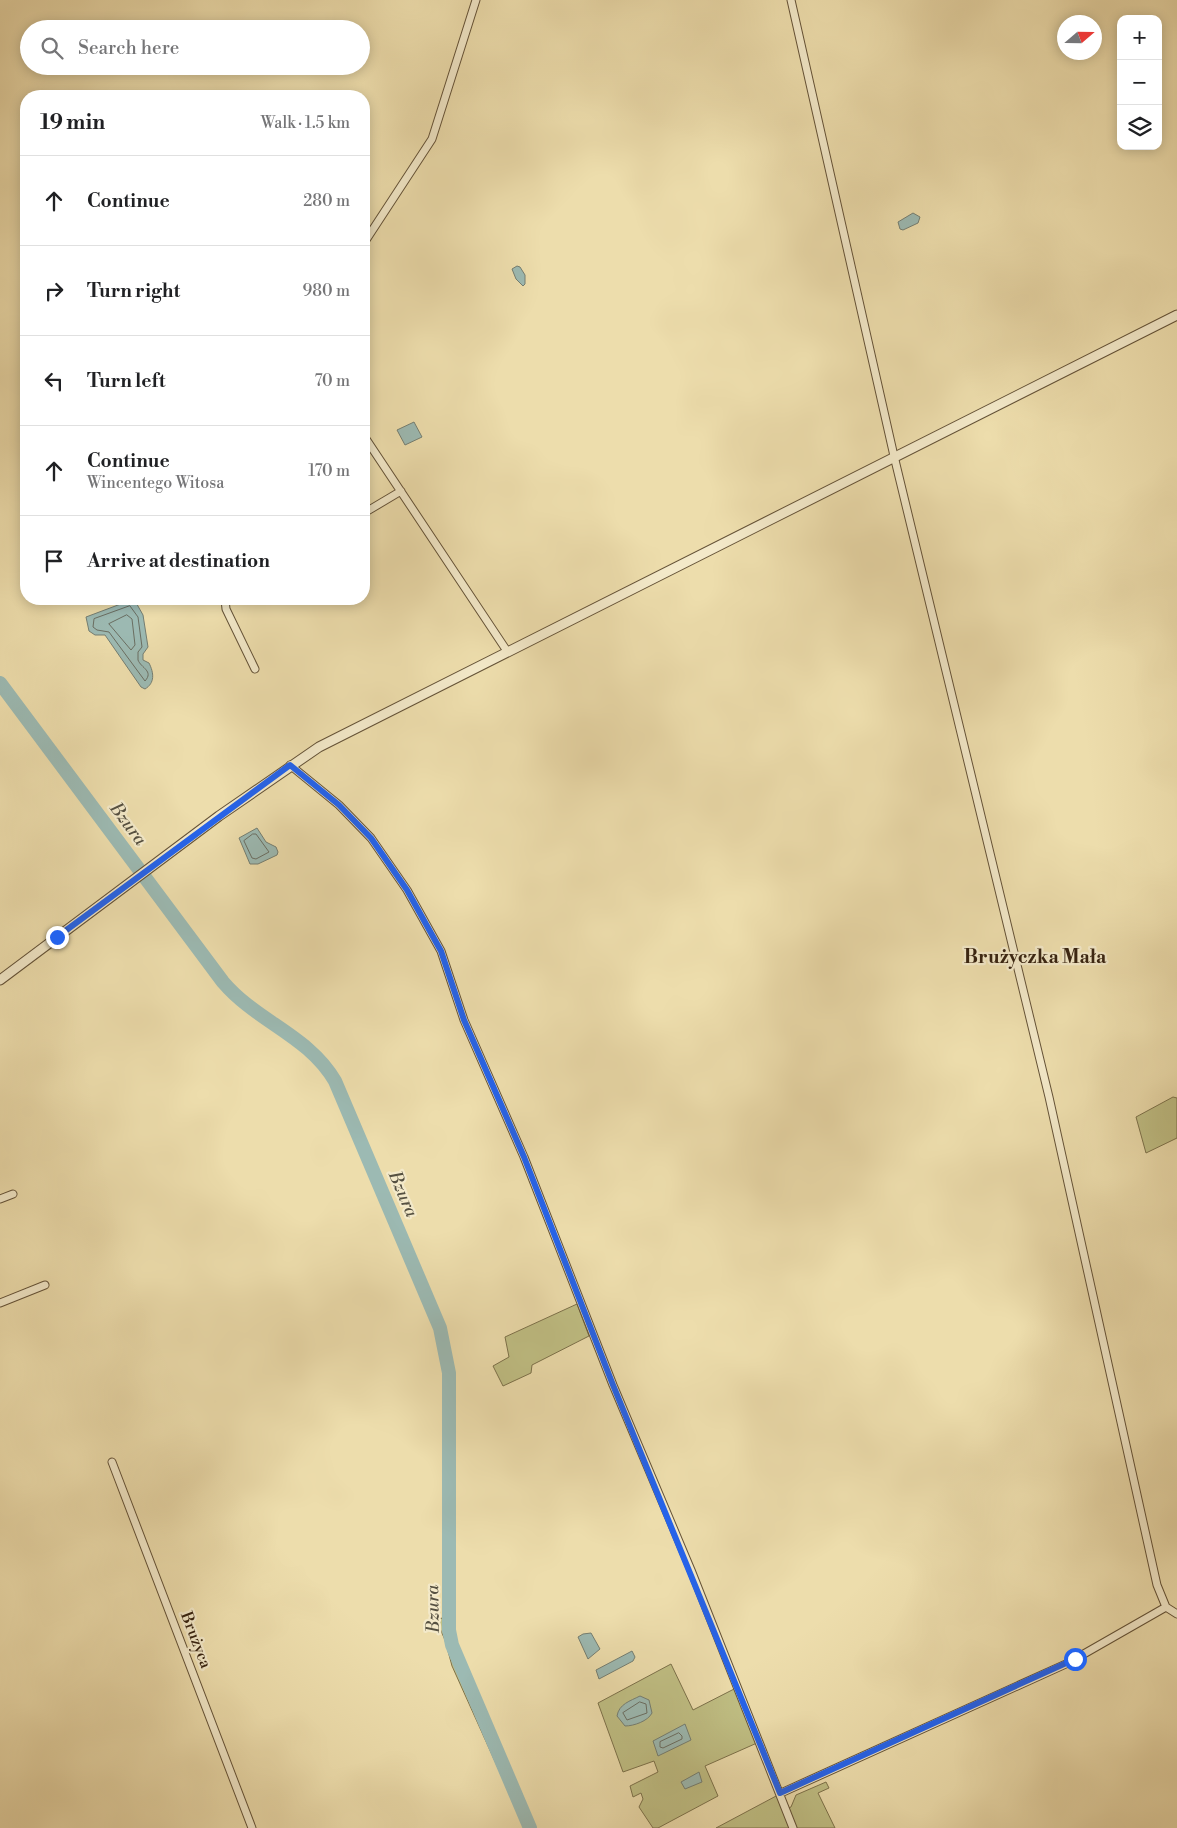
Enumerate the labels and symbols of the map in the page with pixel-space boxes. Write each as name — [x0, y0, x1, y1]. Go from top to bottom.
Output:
north arrow — [1057, 15, 1102, 60]
water label: Bzura — [104, 797, 152, 851]
route end — [46, 926, 69, 949]
district label: Brużyczka Mała — [964, 945, 1107, 969]
water label: Bzura — [383, 1166, 423, 1222]
water label: Bzura — [421, 1584, 445, 1634]
street label: Brużyca — [176, 1608, 216, 1672]
route start — [1064, 1648, 1087, 1671]

